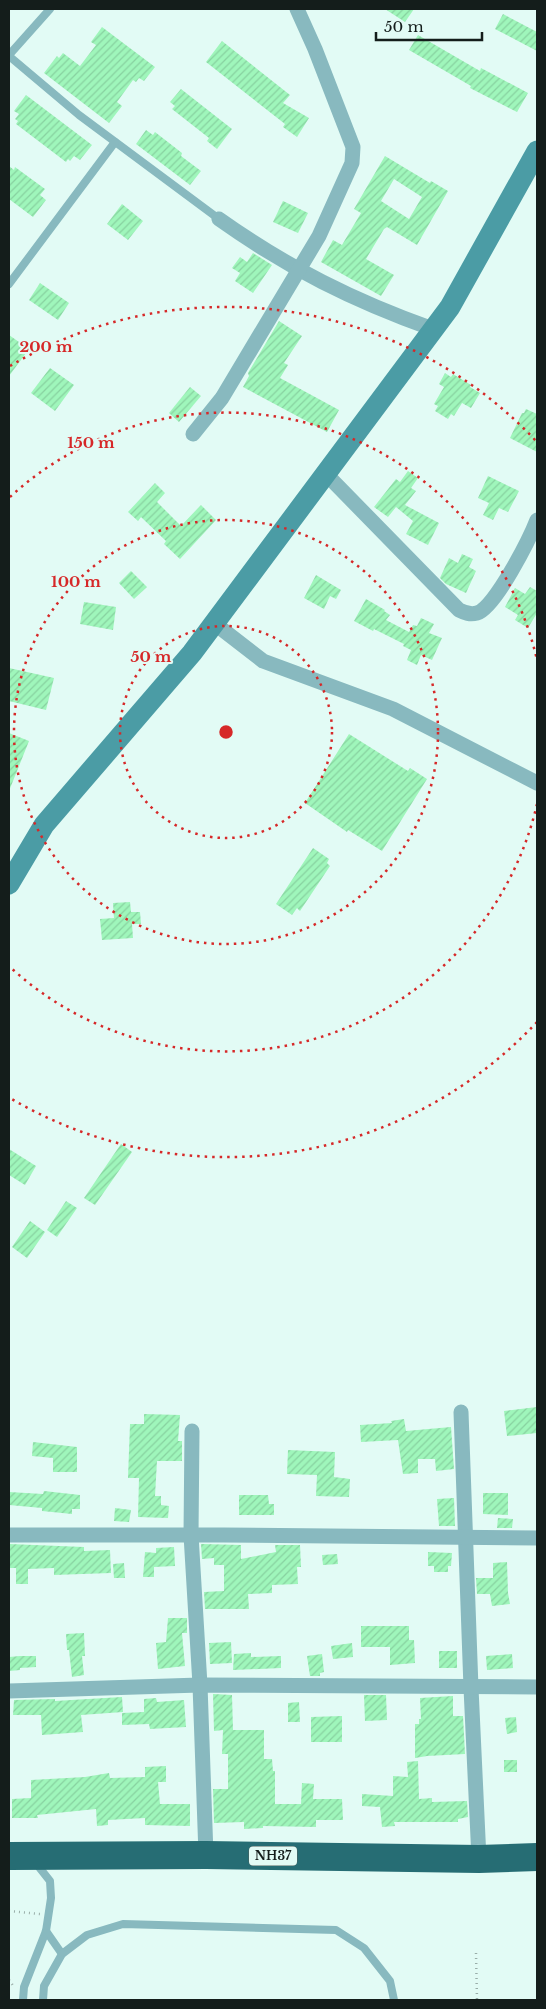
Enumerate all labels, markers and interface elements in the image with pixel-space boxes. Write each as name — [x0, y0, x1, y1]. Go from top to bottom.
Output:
scale bar — [376, 10, 482, 42]
text: 50 m — [384, 17, 424, 36]
text: 200 m — [20, 337, 73, 356]
text: 150 m — [67, 433, 115, 452]
text: 100 m — [51, 572, 101, 591]
text: 50 m — [131, 647, 172, 666]
centre of rings — [217, 723, 235, 741]
road number: NH37 — [249, 1846, 297, 1865]

